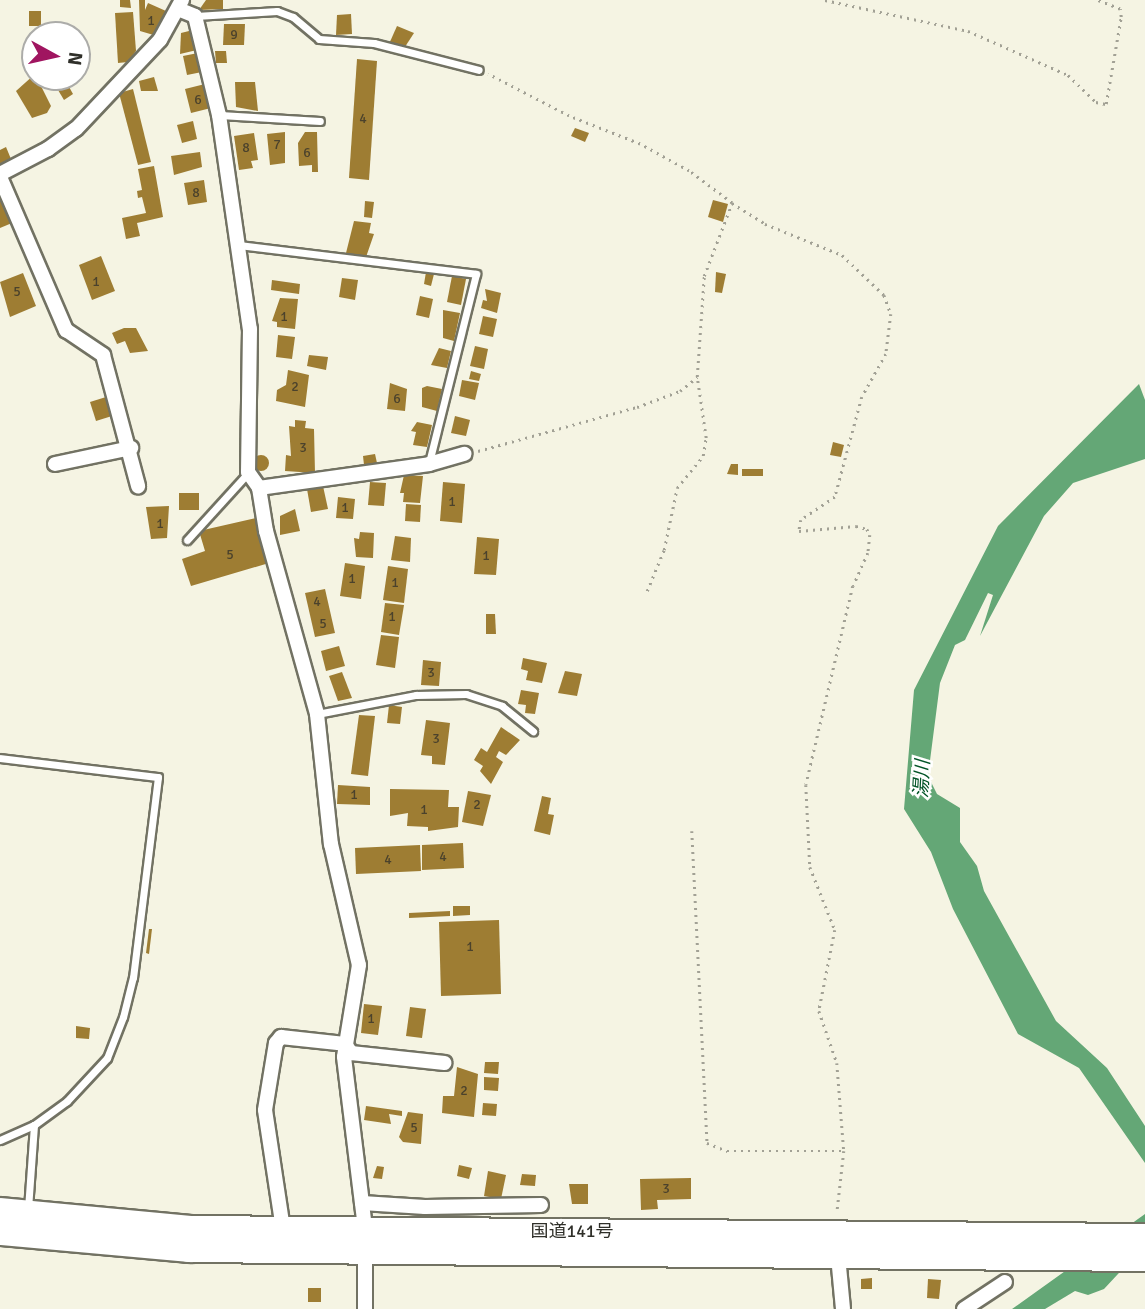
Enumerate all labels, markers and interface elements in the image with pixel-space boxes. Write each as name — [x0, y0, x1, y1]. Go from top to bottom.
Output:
house number: 1 — [147, 13, 155, 29]
north arrow — [21, 21, 91, 91]
house number: 9 — [230, 27, 238, 43]
text: N — [62, 50, 88, 67]
house number: 6 — [194, 92, 202, 108]
house number: 4 — [359, 111, 367, 127]
house number: 7 — [273, 137, 281, 153]
house number: 8 — [242, 140, 250, 156]
house number: 6 — [303, 145, 311, 161]
house number: 8 — [192, 185, 200, 201]
house number: 1 — [92, 274, 100, 290]
house number: 5 — [13, 284, 21, 300]
house number: 1 — [280, 309, 288, 325]
house number: 2 — [291, 379, 299, 395]
house number: 6 — [393, 391, 401, 407]
house number: 3 — [299, 440, 307, 456]
house number: 1 — [448, 494, 456, 510]
house number: 1 — [341, 500, 349, 516]
house number: 1 — [156, 516, 164, 532]
house number: 5 — [226, 547, 234, 563]
house number: 1 — [482, 548, 490, 564]
house number: 1 — [348, 571, 356, 587]
house number: 1 — [391, 575, 399, 591]
house number: 4 — [313, 594, 321, 610]
house number: 1 — [388, 609, 396, 625]
house number: 5 — [319, 616, 327, 632]
house number: 3 — [427, 665, 435, 681]
house number: 3 — [432, 731, 440, 747]
water label: 湯川 — [911, 759, 935, 799]
house number: 1 — [350, 787, 358, 803]
house number: 2 — [473, 797, 481, 813]
house number: 1 — [420, 802, 428, 818]
house number: 4 — [439, 849, 447, 865]
house number: 4 — [384, 852, 392, 868]
house number: 1 — [466, 939, 474, 955]
house number: 1 — [367, 1011, 375, 1027]
house number: 2 — [460, 1083, 468, 1099]
house number: 5 — [410, 1120, 418, 1136]
house number: 3 — [662, 1181, 670, 1197]
street label: 国道141号 — [530, 1220, 614, 1242]

